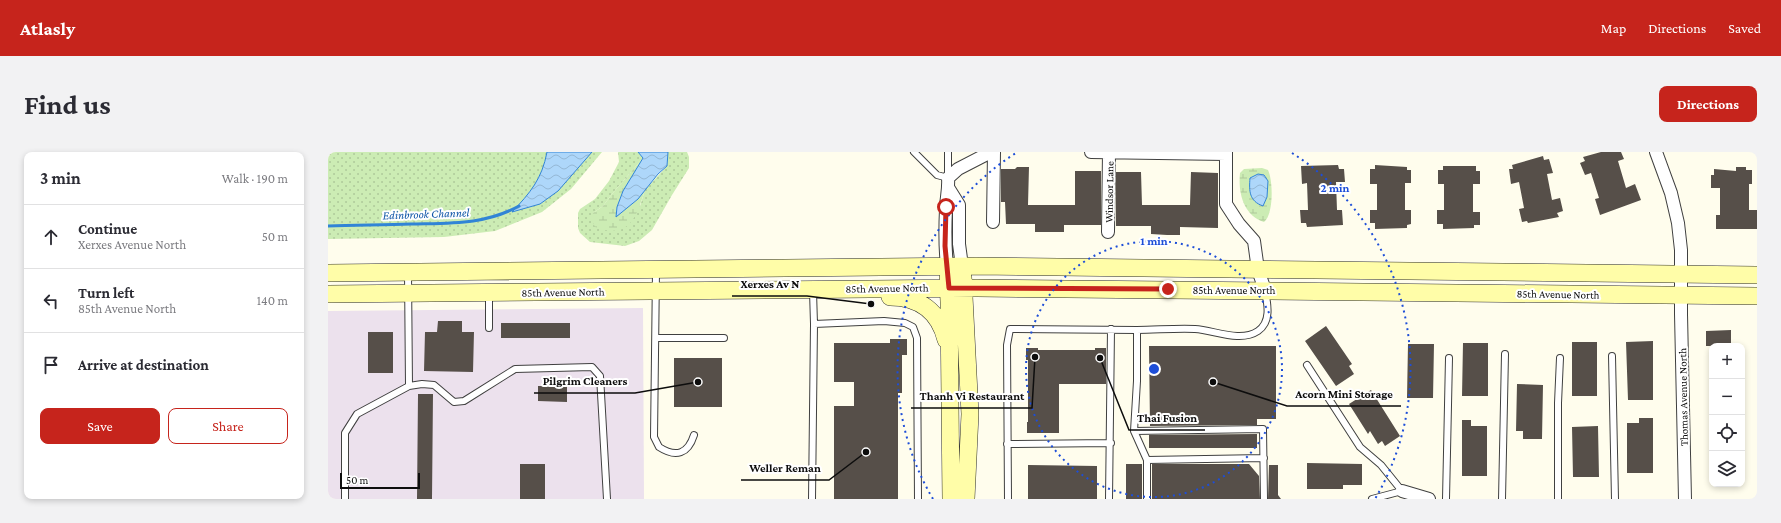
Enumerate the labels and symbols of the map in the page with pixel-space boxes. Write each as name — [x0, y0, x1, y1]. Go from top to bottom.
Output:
street label: Windsor Lane — [1102, 161, 1116, 223]
text: 2 min — [1321, 181, 1350, 195]
route start — [937, 198, 955, 216]
water label: Edinbrook Channel — [382, 205, 471, 223]
text: 1 min — [1140, 234, 1168, 248]
callout: Xerxes Av N — [732, 272, 807, 296]
text: Xerxes Av N — [741, 277, 799, 291]
route end — [1159, 280, 1177, 298]
street label: 85th Avenue North — [845, 281, 929, 295]
street label: 85th Avenue North — [1192, 284, 1276, 296]
street label: 85th Avenue North — [521, 285, 605, 299]
street label: 85th Avenue North — [1516, 287, 1600, 301]
street label: Thomas Avenue North — [1676, 348, 1690, 446]
centre of rings — [1147, 362, 1161, 376]
callout: Pilgrim Cleaners — [534, 369, 635, 393]
text: Pilgrim Cleaners — [543, 374, 627, 388]
callout: Acorn Mini Storage — [1287, 382, 1401, 406]
callout: Thanh Vi Restaurant — [911, 384, 1032, 408]
text: Acorn Mini Storage — [1294, 387, 1393, 401]
text: Thanh Vi Restaurant — [920, 389, 1025, 403]
callout: Thai Fusion — [1129, 406, 1205, 430]
text: Thai Fusion — [1137, 411, 1197, 425]
callout: Weller Reman — [741, 456, 829, 480]
text: Weller Reman — [748, 461, 821, 475]
scale bar — [340, 471, 420, 490]

